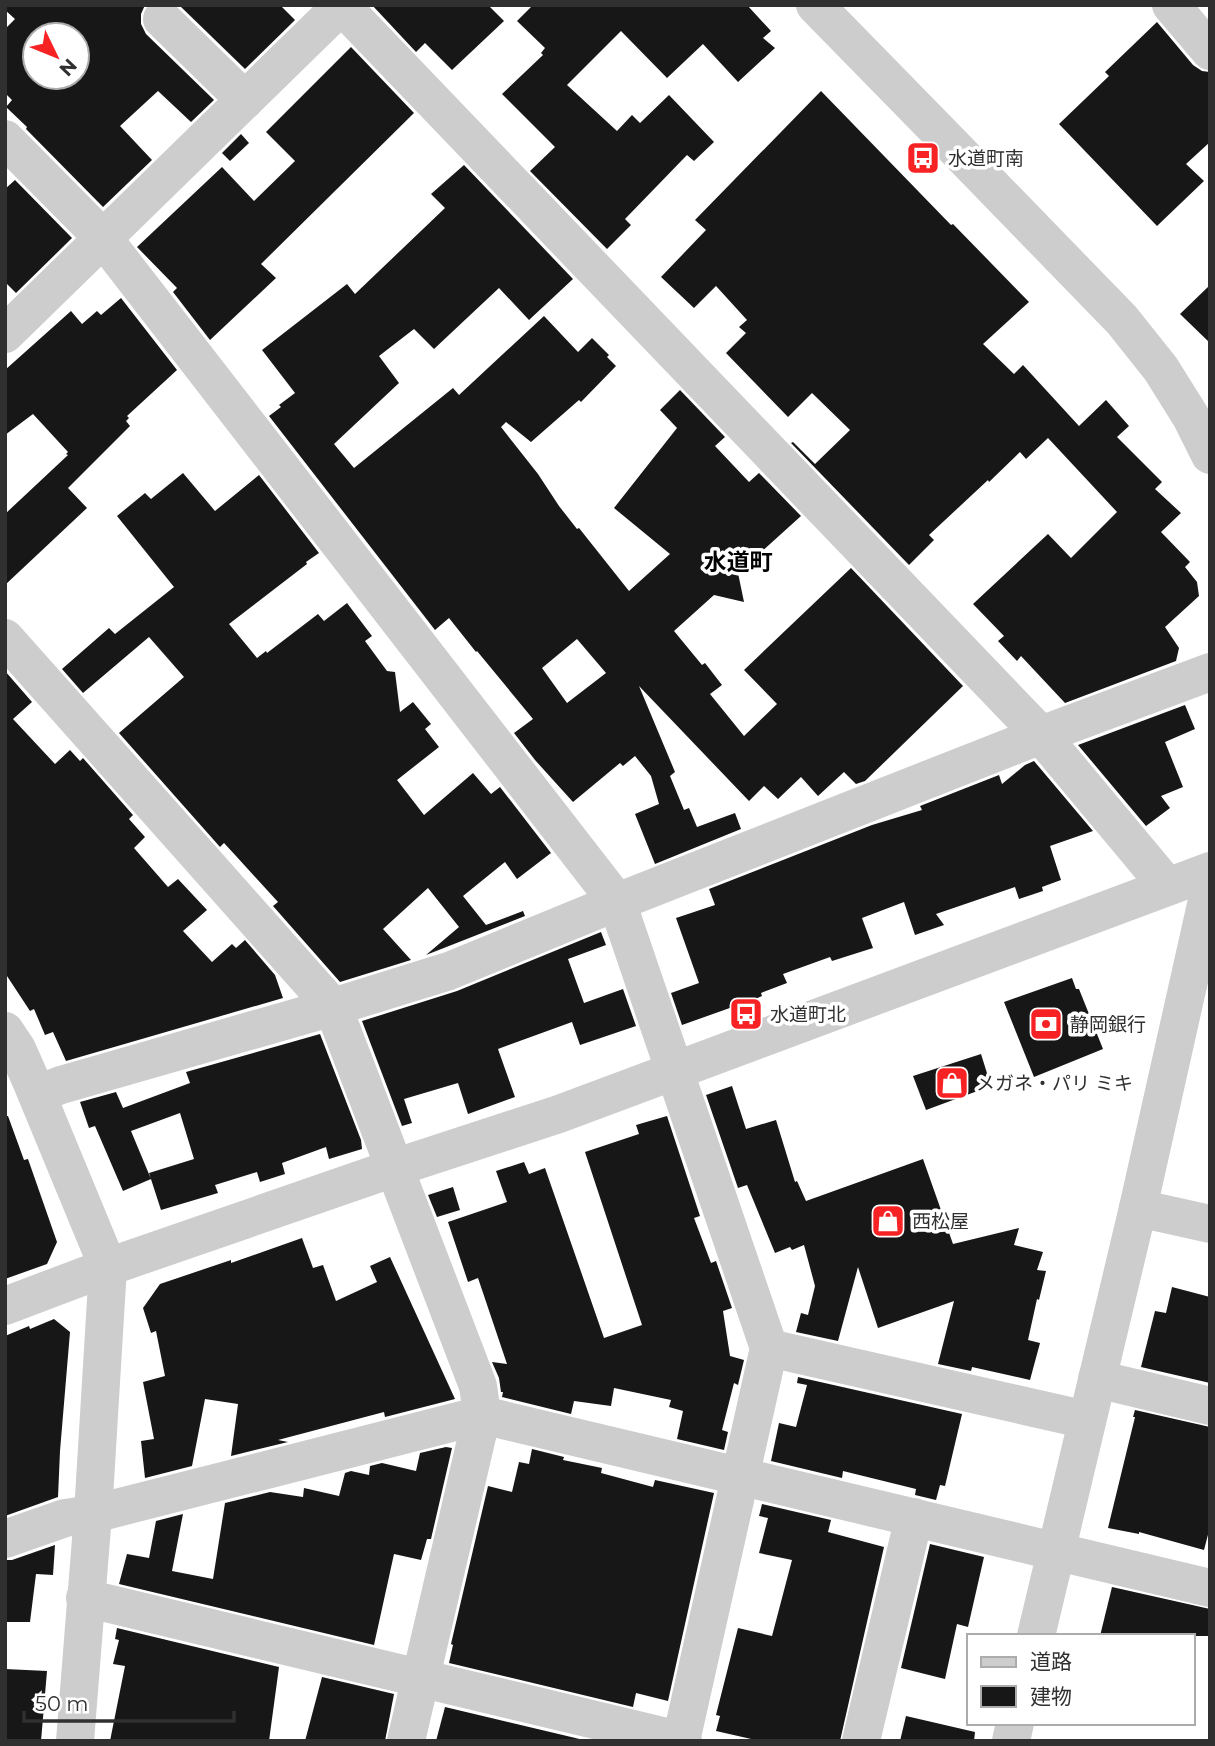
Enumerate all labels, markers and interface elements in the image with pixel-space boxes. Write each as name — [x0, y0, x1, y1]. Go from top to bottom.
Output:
north arrow — [21, 21, 91, 91]
text: N — [54, 54, 82, 81]
bus stop icon: 水道町南 — [904, 139, 942, 177]
place label: 水道町南 — [948, 147, 1024, 170]
district label: 水道町 — [704, 548, 773, 576]
bus stop icon: 水道町北 — [727, 995, 765, 1033]
place label: 水道町北 — [770, 1003, 846, 1026]
bank icon: 静岡銀行 — [1027, 1005, 1065, 1043]
place label: 静岡銀行 — [1070, 1013, 1146, 1036]
shop icon: メガネ・パリ ミキ — [933, 1064, 971, 1102]
place label: メガネ・パリ ミキ — [976, 1072, 1133, 1095]
shop icon: 西松屋 — [869, 1202, 907, 1240]
place label: 西松屋 — [912, 1210, 969, 1233]
legend — [967, 1634, 1194, 1725]
text: 道路 — [1030, 1649, 1072, 1674]
scale bar — [24, 1680, 234, 1724]
text: 建物 — [1030, 1684, 1072, 1709]
text: 50 m — [35, 1691, 89, 1716]

